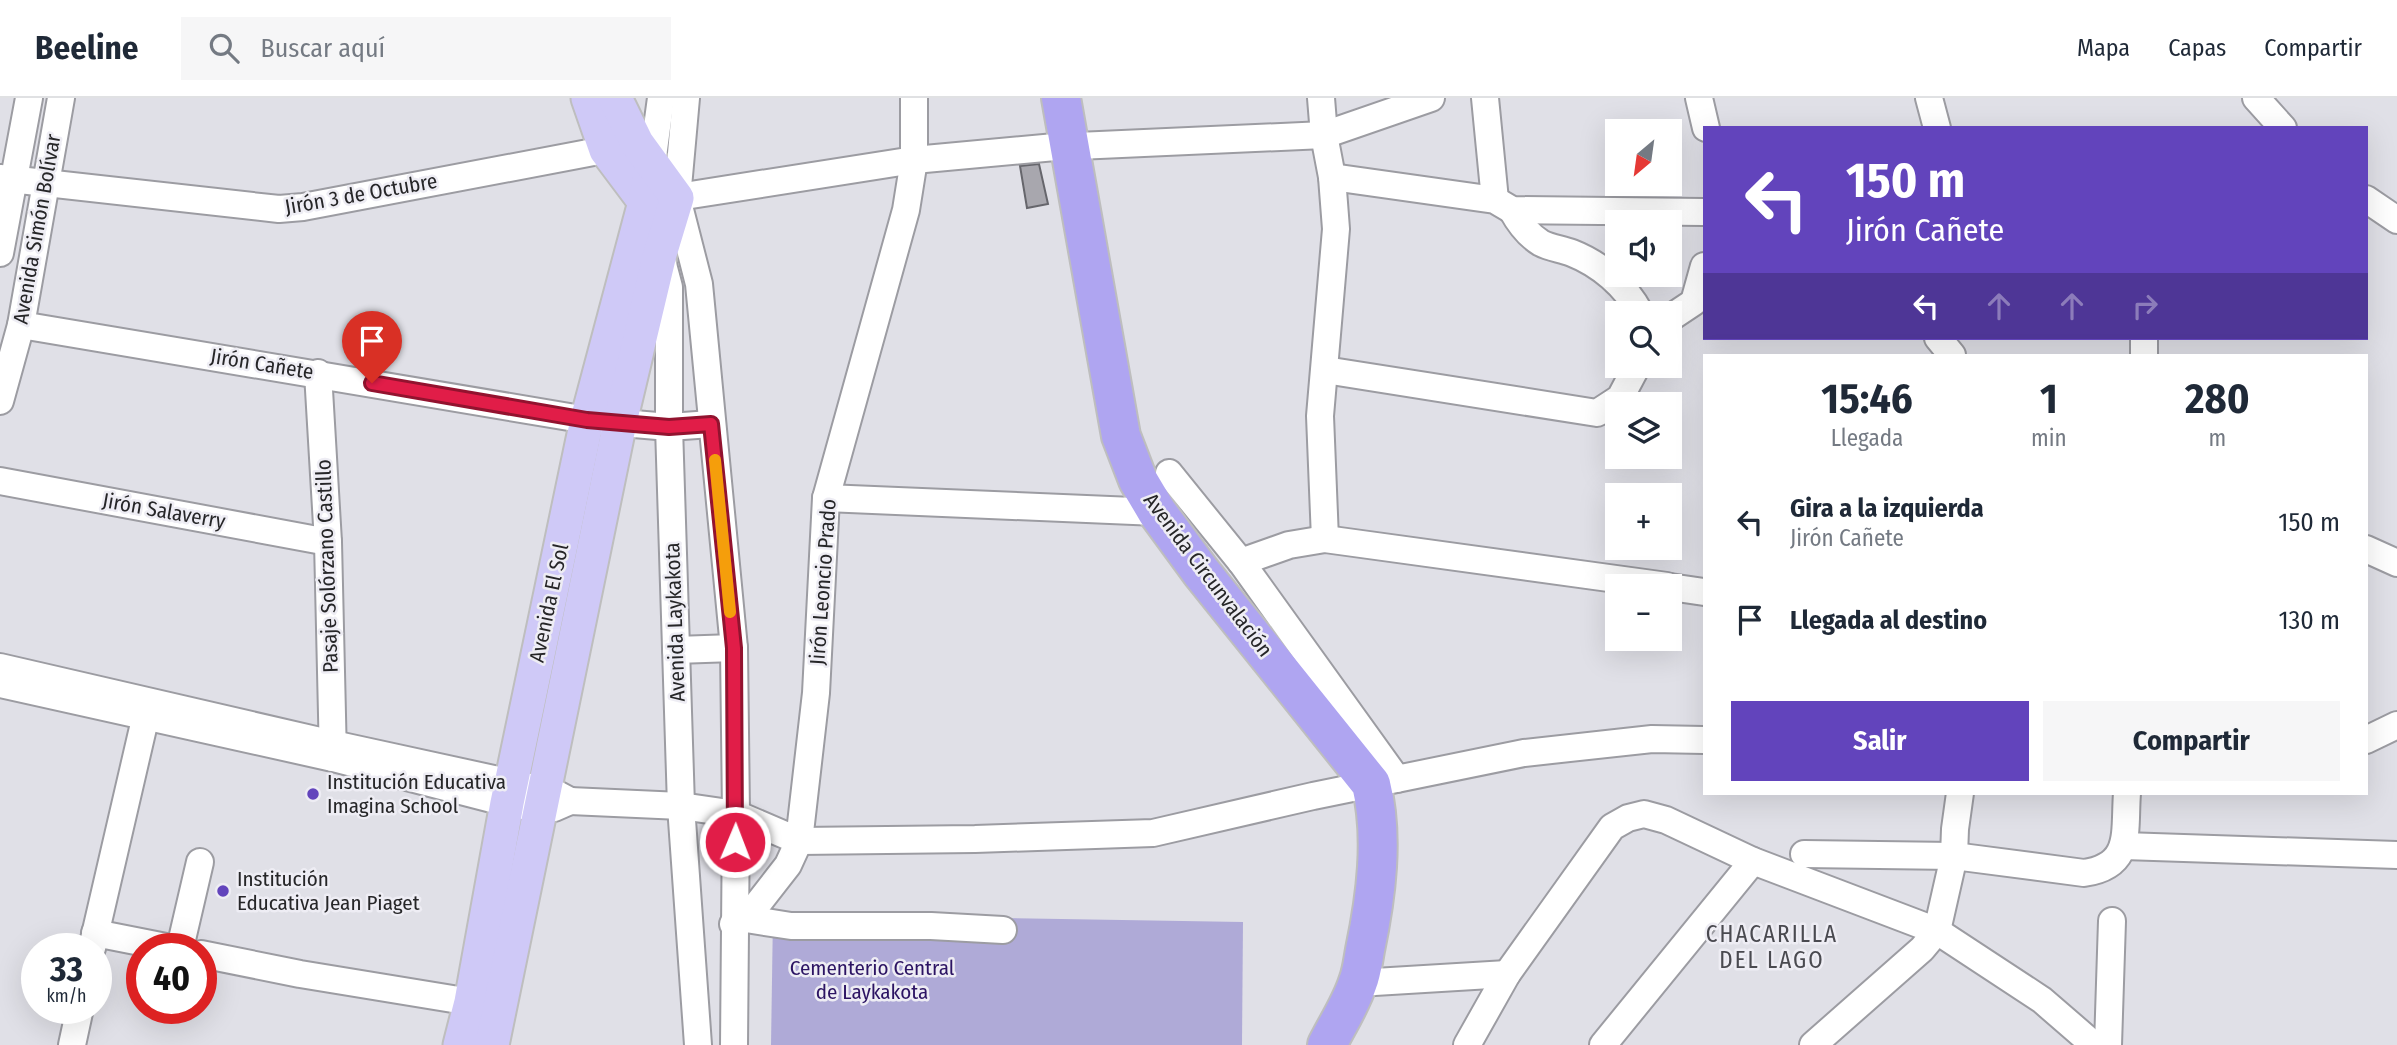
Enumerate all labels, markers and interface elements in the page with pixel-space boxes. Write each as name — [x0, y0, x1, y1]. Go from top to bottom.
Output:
search box — [181, 17, 671, 80]
text: Beeline — [35, 28, 139, 68]
icon: search — [205, 29, 243, 67]
text: Buscar aquí — [261, 33, 385, 64]
text: Mapa — [2077, 34, 2130, 62]
text: Capas — [2168, 34, 2226, 62]
text: Compartir — [2264, 34, 2362, 62]
north arrow — [1605, 119, 1682, 196]
map controls — [1605, 119, 1682, 651]
street label: Avenida Simón Bolívar — [7, 131, 67, 326]
text: 150 m — [1846, 151, 1965, 210]
icon: left — [1731, 154, 1822, 245]
street label: Jirón 3 de Octubre — [283, 168, 439, 220]
button: sound — [1605, 210, 1682, 287]
text: Jirón Cañete — [1846, 211, 2004, 249]
icon: left — [1907, 287, 1945, 325]
icon: ahead — [1980, 287, 2018, 325]
icon: ahead — [2053, 287, 2091, 325]
icon: right — [2126, 287, 2164, 325]
button: search — [1605, 301, 1682, 378]
pin — [342, 311, 402, 383]
icon: arrive — [353, 322, 391, 360]
street label: Jirón Cañete — [209, 343, 315, 385]
text: 15:46 — [1821, 374, 1913, 424]
text: 1 — [2040, 374, 2058, 424]
text: 280 — [2185, 374, 2250, 424]
button: layers — [1605, 392, 1682, 469]
text: Llegada — [1831, 424, 1903, 452]
text: min — [2031, 424, 2067, 452]
text: m — [2208, 424, 2226, 452]
street label: Pasaje Solórzano Castillo — [310, 459, 344, 673]
button: + — [1605, 483, 1682, 560]
street label: Jirón Salaverry — [100, 487, 228, 535]
street label: Avenida Circunvalación — [1138, 488, 1278, 662]
text: Gira a la izquierda — [1790, 493, 1984, 524]
street label: Jirón Leoncio Prado — [804, 498, 842, 666]
icon: left — [1731, 503, 1769, 541]
text: 150 m — [2278, 507, 2340, 538]
text: Jirón Cañete — [1790, 524, 1904, 552]
street label: Avenida El Sol — [524, 541, 574, 665]
street label: Avenida Laykakota — [659, 542, 691, 702]
button: − — [1605, 574, 1682, 651]
icon: arrive — [1731, 601, 1769, 639]
text: Llegada al destino — [1790, 605, 1987, 636]
text: 130 m — [2278, 605, 2340, 636]
button: Salir — [1731, 701, 2029, 781]
button: Compartir — [2043, 701, 2340, 781]
place label: Institución Educativa Imagina School — [327, 769, 506, 819]
marker: Institución Educativa Imagina School — [305, 786, 321, 802]
position arrow — [698, 805, 772, 879]
place label: Institución Educativa Jean Piaget — [237, 866, 420, 916]
marker: Institución Educativa Jean Piaget — [215, 883, 231, 899]
district label: CHACARILLA DEL LAGO — [1706, 920, 1838, 974]
speed limit sign: 40 — [126, 933, 217, 1024]
text: 33 — [50, 948, 83, 990]
park label: Cementerio Central de Laykakota — [790, 955, 955, 1005]
text: km/h — [46, 985, 87, 1007]

